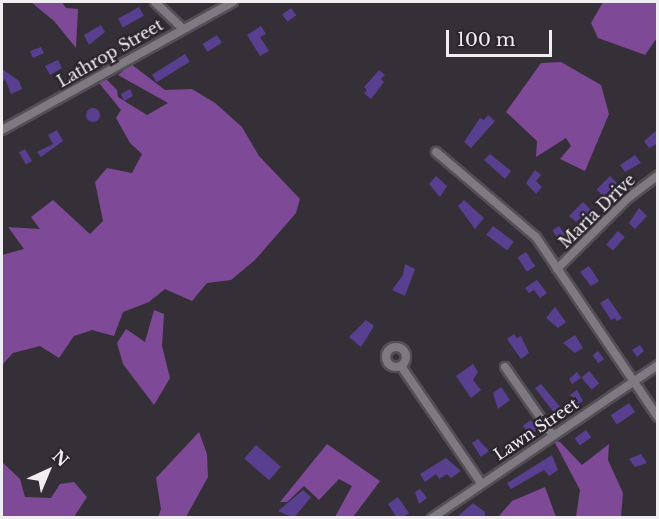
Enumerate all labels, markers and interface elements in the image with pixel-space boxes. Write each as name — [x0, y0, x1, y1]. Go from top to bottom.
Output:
street label: Lathrop Street — [54, 15, 166, 91]
scale bar — [449, 18, 556, 56]
text: 100 m — [457, 29, 515, 51]
street label: Maria Drive — [555, 170, 639, 252]
street label: Lawn Street — [490, 394, 582, 464]
north arrow — [18, 441, 78, 501]
text: N — [48, 446, 73, 470]

